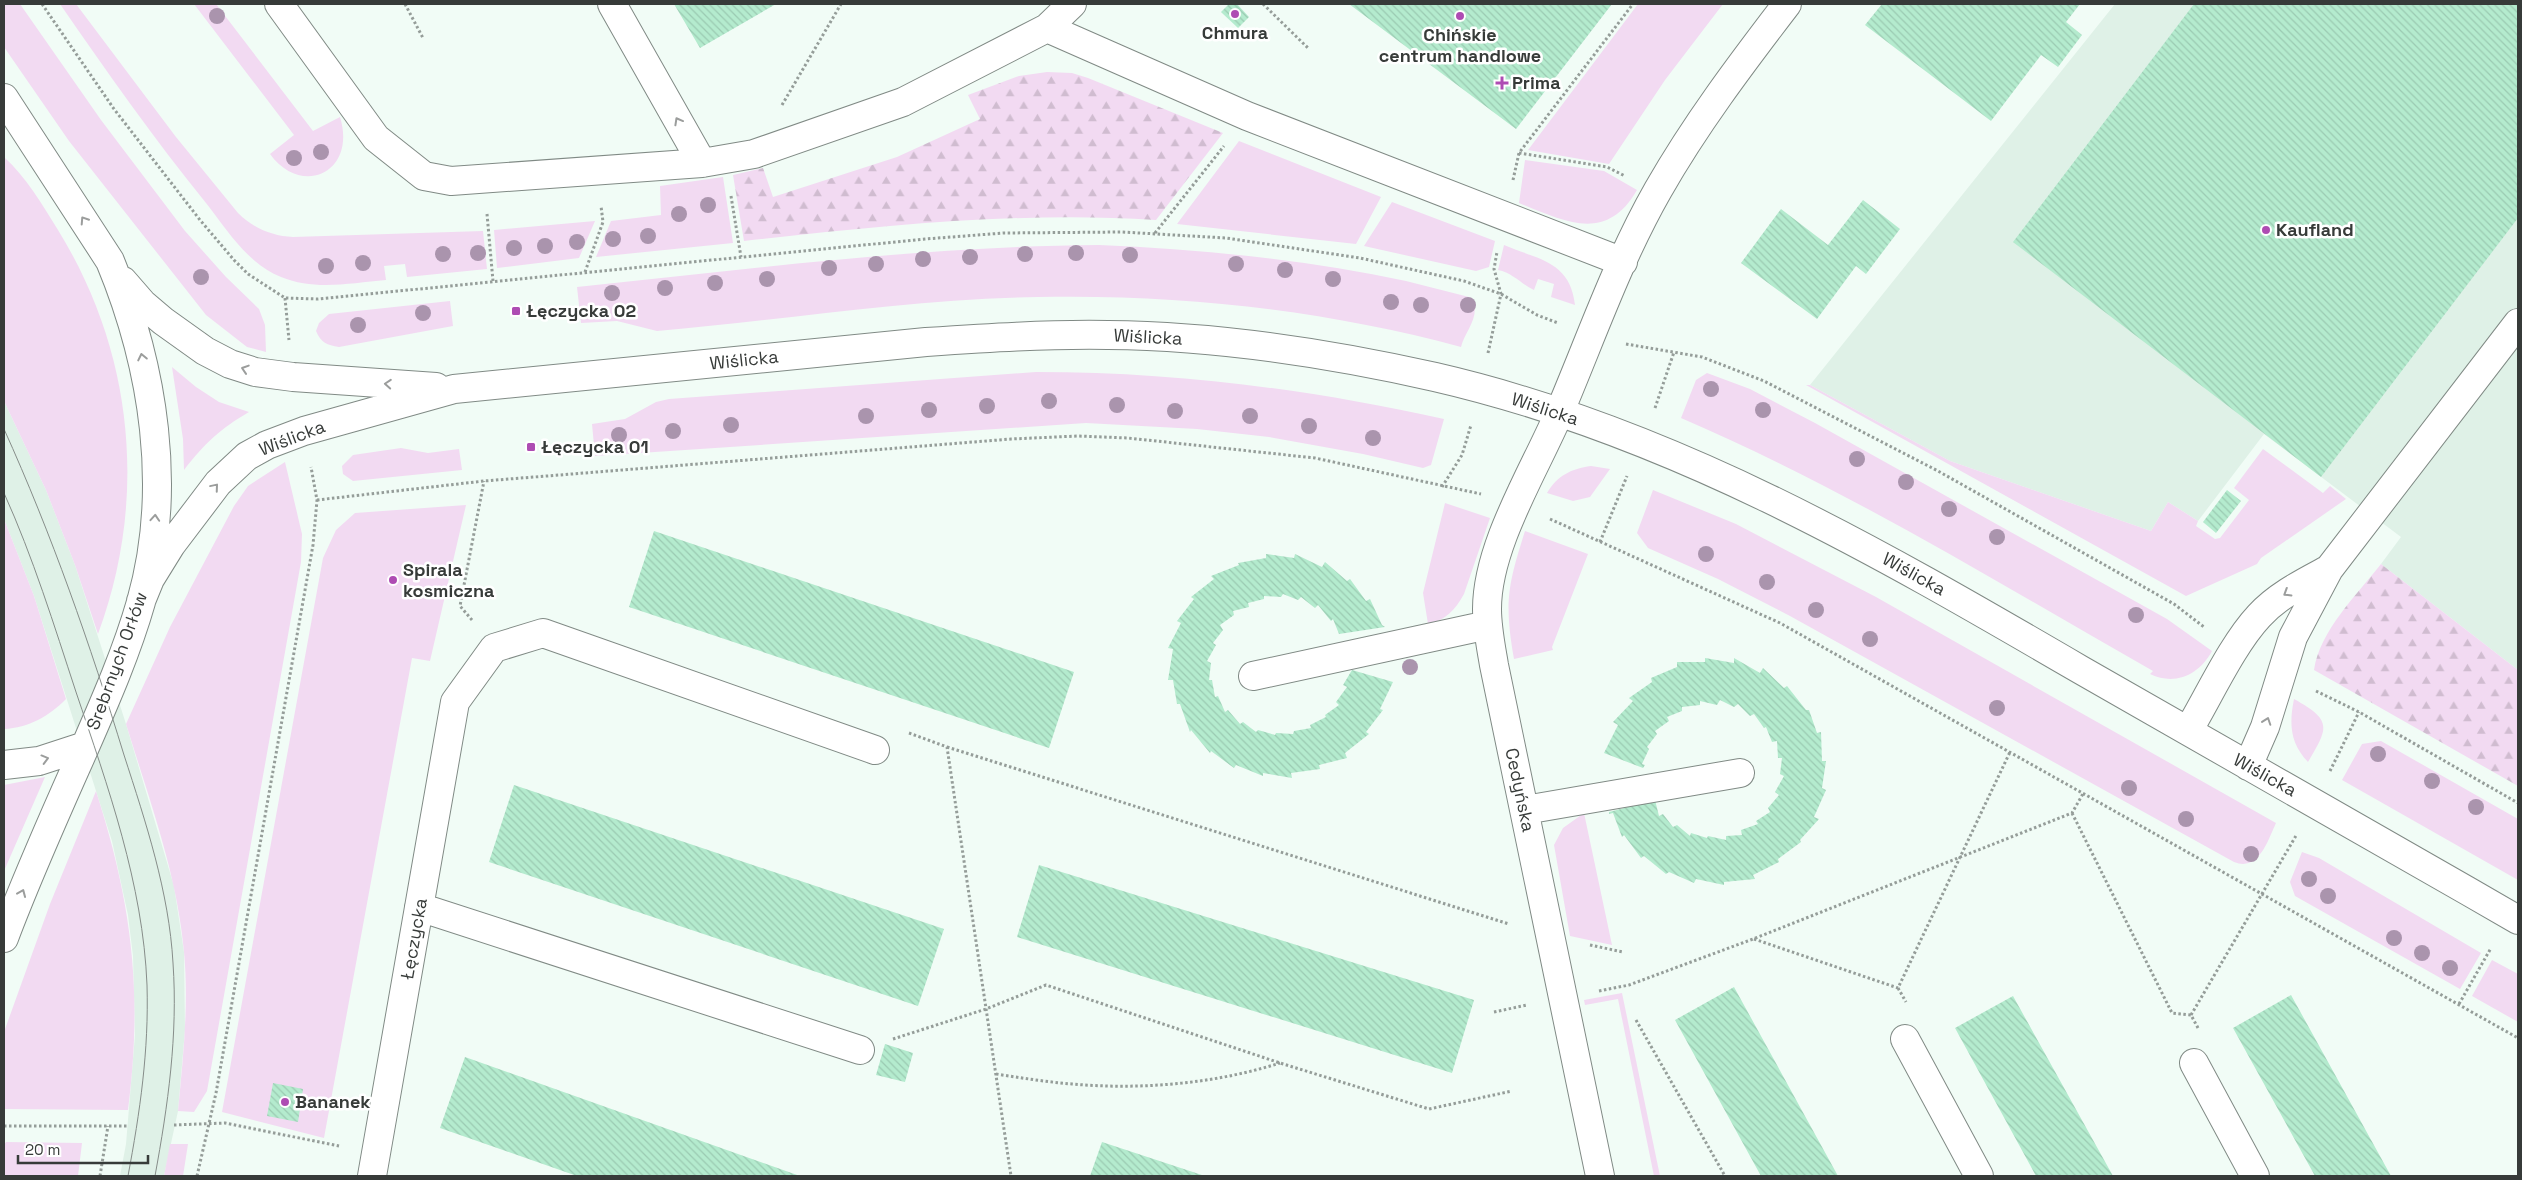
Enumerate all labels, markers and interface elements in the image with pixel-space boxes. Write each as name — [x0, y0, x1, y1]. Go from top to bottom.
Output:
marker: Chmura — [1229, 8, 1241, 20]
marker: Chińskie centrum handlowe — [1454, 10, 1466, 22]
place label: Chmura — [1202, 21, 1269, 44]
place label: Chińskie centrum handlowe — [1379, 23, 1541, 67]
place label: Prima — [1512, 71, 1561, 94]
marker: Prima — [1496, 77, 1508, 89]
one-way arrow — [674, 117, 684, 126]
one-way arrow — [80, 216, 90, 225]
place label: Kaufland — [2276, 218, 2354, 241]
marker: Kaufland — [2260, 224, 2272, 236]
place label: Łęczycka 02 — [526, 299, 636, 322]
marker: Łęczycka 02 — [510, 305, 522, 317]
street label: Wiślicka — [1113, 323, 1183, 350]
street label: Wiślicka — [708, 344, 779, 375]
one-way arrow — [137, 353, 147, 362]
one-way arrow — [242, 365, 250, 375]
one-way arrow — [384, 378, 392, 389]
street label: Wiślicka — [1509, 387, 1582, 430]
street label: Wiślicka — [255, 414, 328, 461]
place label: Łęczycka 01 — [541, 435, 649, 458]
marker: Łęczycka 01 — [525, 441, 537, 453]
one-way arrow — [209, 483, 218, 492]
one-way arrow — [150, 514, 161, 522]
street label: Wiślicka — [1878, 547, 1950, 600]
place label: Spirala kosmiczna — [403, 558, 495, 602]
marker: Spirala kosmiczna — [387, 574, 399, 586]
one-way arrow — [2283, 586, 2292, 596]
street label: Srebrnych Orłów — [81, 589, 152, 733]
one-way arrow — [2262, 717, 2272, 726]
street label: Cedyńska — [1500, 746, 1541, 834]
street label: Wiślicka — [2229, 748, 2301, 801]
one-way arrow — [41, 754, 49, 764]
one-way arrow — [16, 889, 27, 898]
street label: Łęczycka — [395, 896, 432, 982]
place label: Bananek — [295, 1090, 370, 1113]
marker: Bananek — [279, 1096, 291, 1108]
scale bar — [18, 1132, 148, 1164]
text: 20 m — [25, 1140, 60, 1159]

